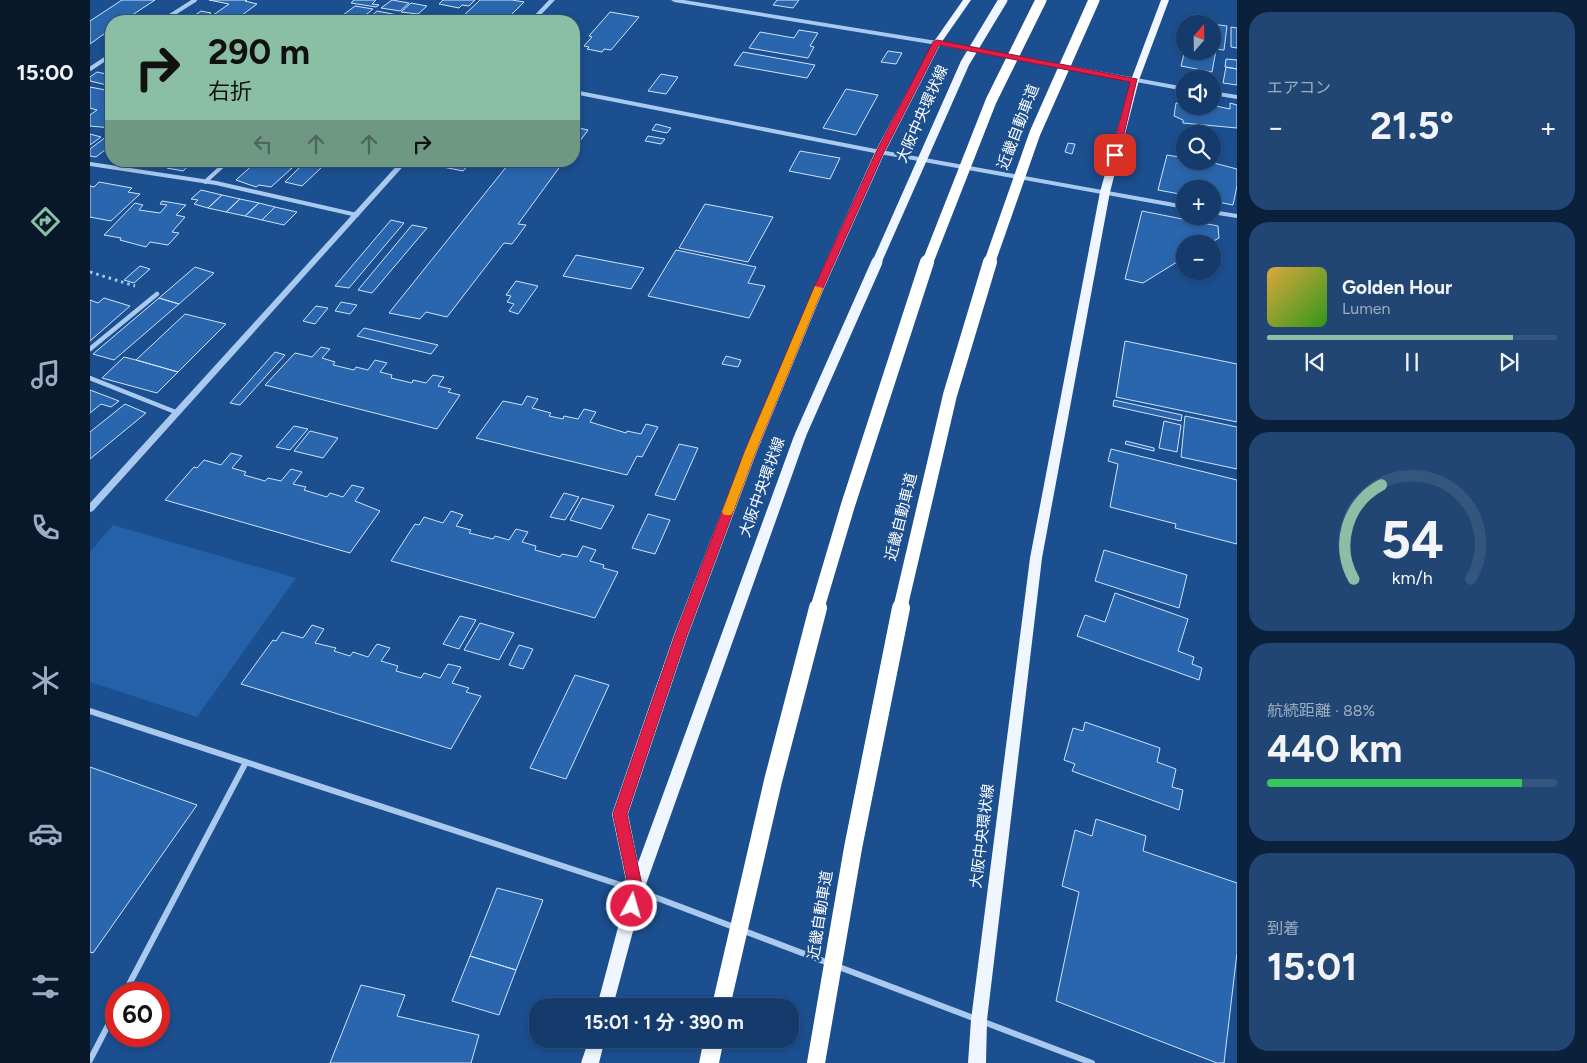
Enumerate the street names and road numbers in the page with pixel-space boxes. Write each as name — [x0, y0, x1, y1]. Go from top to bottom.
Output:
street label: 大阪中央環状線 — [892, 62, 952, 166]
street label: 近畿自動車道 — [993, 82, 1043, 172]
street label: 大阪中央環状線 — [736, 435, 788, 539]
street label: 近畿自動車道 — [881, 471, 921, 563]
street label: 大阪中央環状線 — [967, 783, 997, 889]
street label: 近畿自動車道 — [804, 869, 836, 961]

